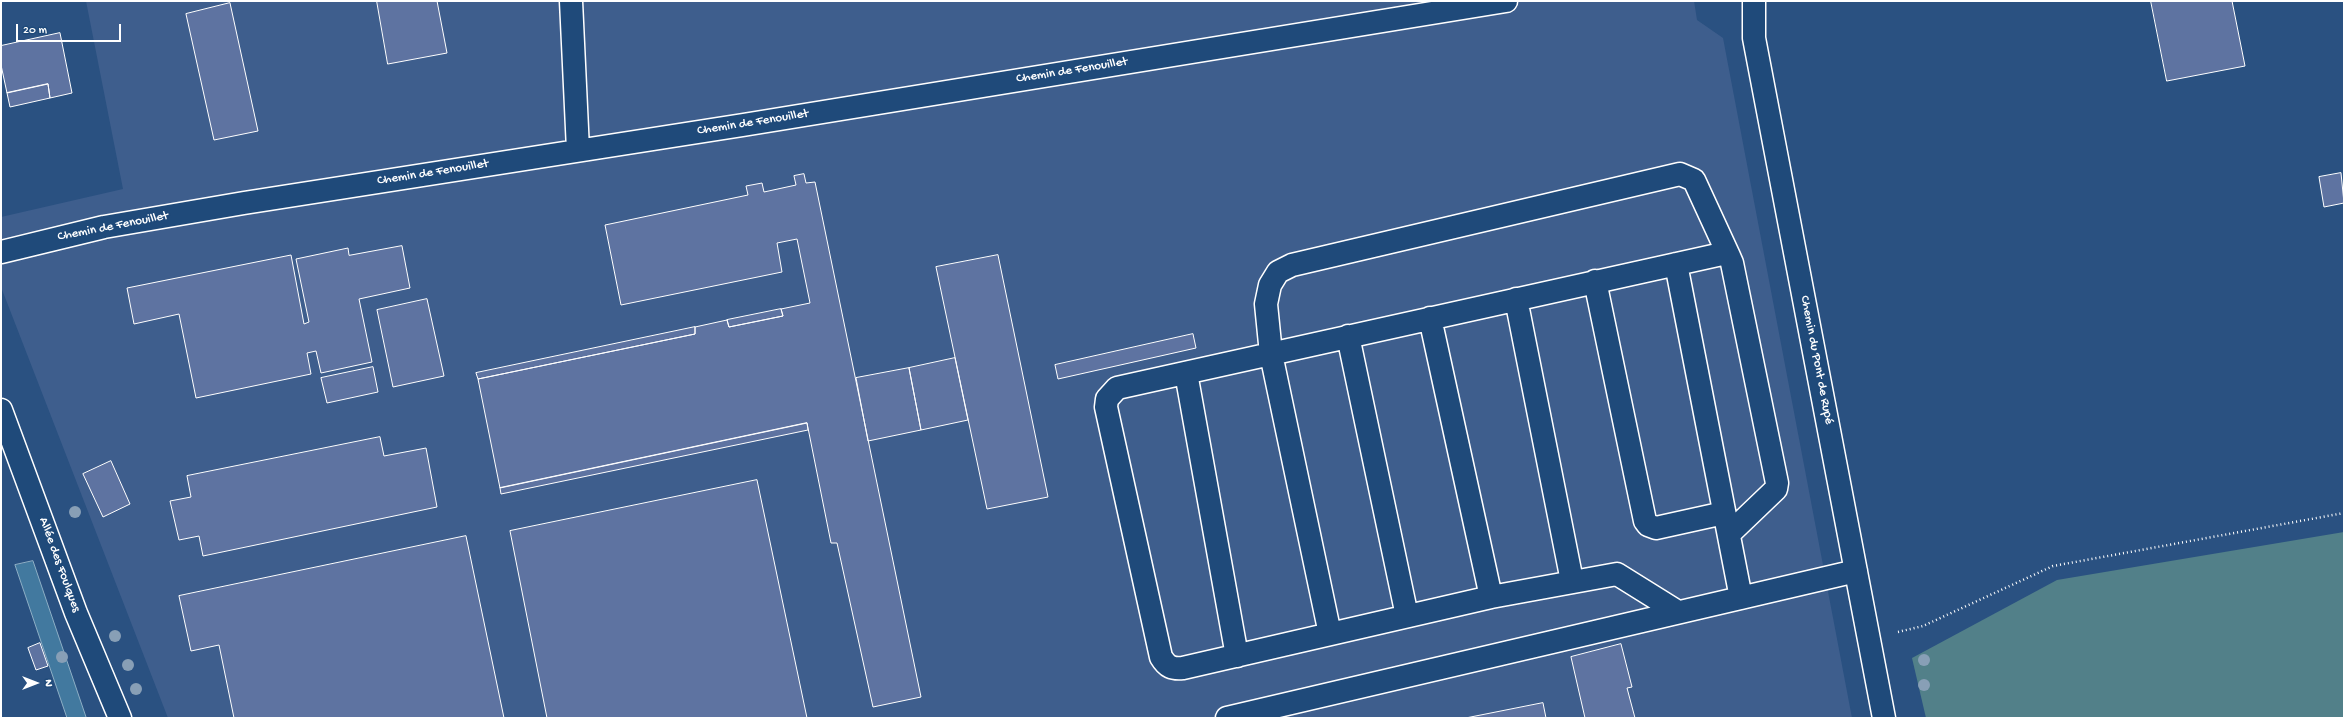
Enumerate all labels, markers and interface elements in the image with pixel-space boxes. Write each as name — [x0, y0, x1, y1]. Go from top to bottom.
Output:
scale bar — [18, 16, 123, 42]
text: 20 m — [23, 24, 47, 38]
street label: Chemin de Fenouillet — [1015, 55, 1129, 87]
street label: Chemin de Fenouillet — [696, 107, 810, 139]
street label: Chemin de Fenouillet — [376, 157, 490, 189]
street label: Chemin de Fenouillet — [56, 209, 170, 245]
street label: Chemin du Pont de Rupé — [1796, 294, 1836, 426]
street label: Allée des Foulques — [35, 515, 83, 615]
north arrow — [16, 663, 56, 703]
text: N — [42, 679, 54, 687]

